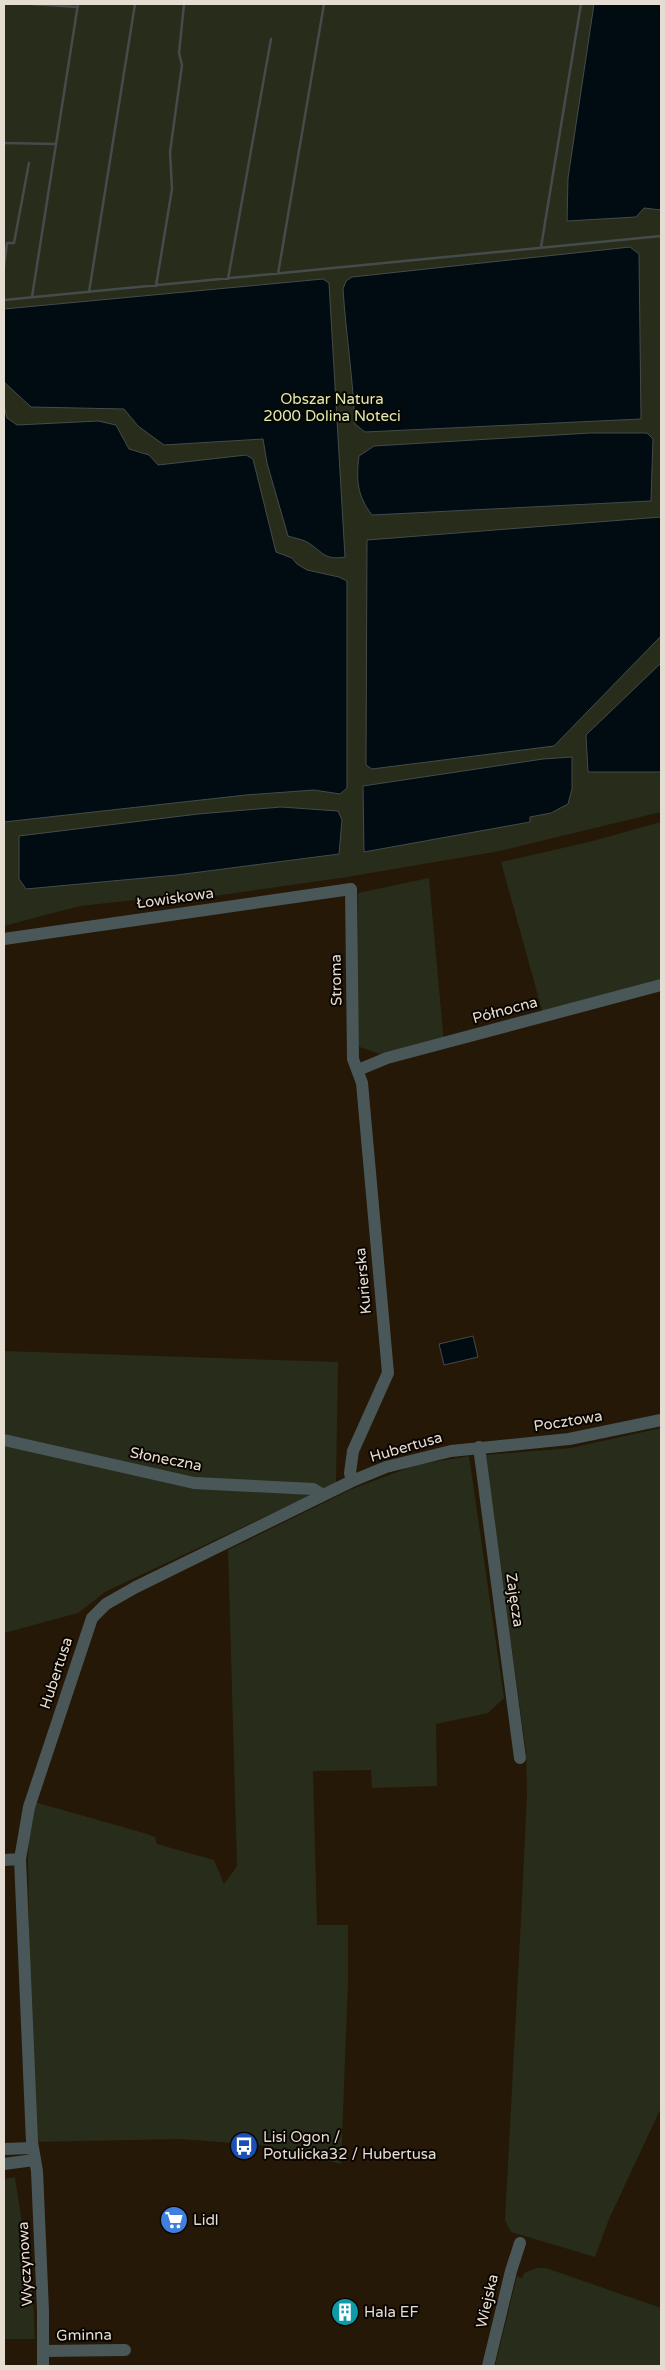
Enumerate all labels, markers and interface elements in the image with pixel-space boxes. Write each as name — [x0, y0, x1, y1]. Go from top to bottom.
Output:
park label: Obszar Natura 2000 Dolina Noteci — [263, 390, 401, 425]
street label: Łowiskowa — [135, 884, 215, 912]
street label: Stroma — [327, 954, 345, 1006]
street label: Północna — [470, 993, 540, 1027]
street label: Kurierska — [351, 1247, 375, 1315]
street label: Pocztowa — [532, 1407, 604, 1435]
street label: Hubertusa — [368, 1428, 444, 1466]
street label: Słoneczna — [128, 1443, 204, 1475]
street label: Zajęcza — [502, 1572, 528, 1628]
street label: Hubertusa — [36, 1635, 76, 1711]
place label: Lisi Ogon / Potulicka32 / Hubertusa — [263, 2128, 436, 2163]
bus stop icon: Lisi Ogon / Potulicka32 / Hubertusa — [229, 2131, 259, 2161]
supermarket icon: Lidl — [159, 2205, 189, 2235]
place label: Lidl — [193, 2211, 219, 2229]
street label: Wyczynowa — [14, 2221, 36, 2307]
street label: Wiejska — [472, 2272, 502, 2330]
building icon: Hala EF — [330, 2297, 360, 2327]
place label: Hala EF — [364, 2303, 419, 2321]
street label: Gminna — [56, 2326, 112, 2344]

